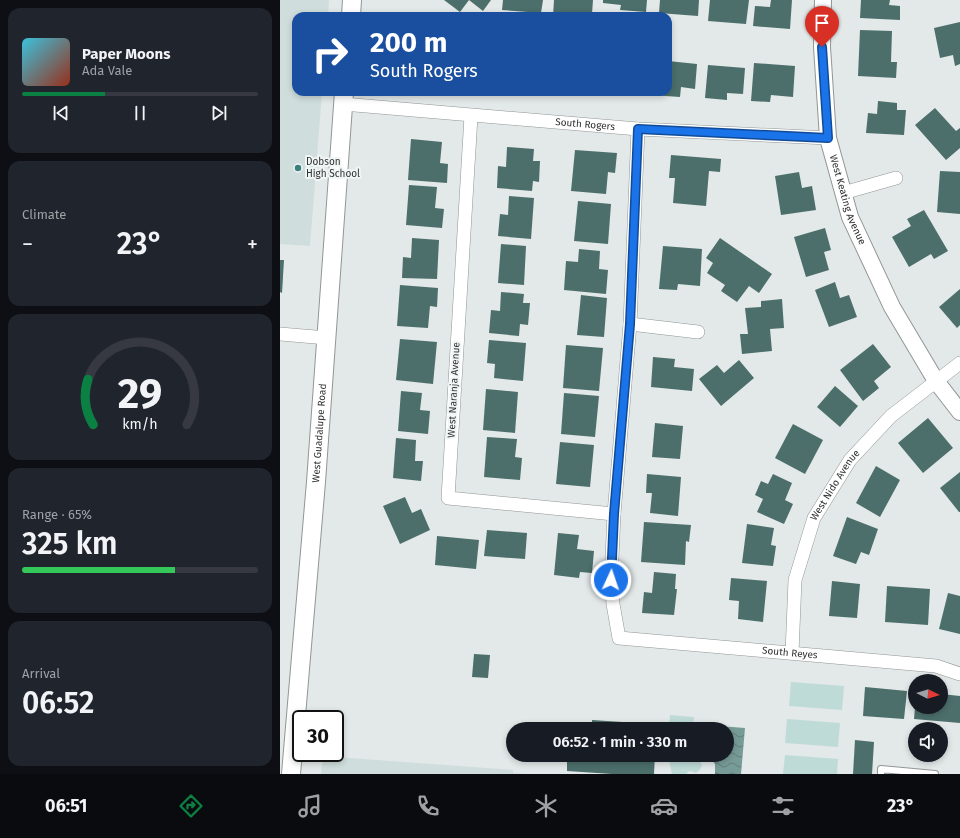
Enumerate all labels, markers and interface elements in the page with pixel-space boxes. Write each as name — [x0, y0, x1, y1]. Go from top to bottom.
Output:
pin — [805, 6, 839, 47]
icon: arrive — [811, 12, 833, 34]
text: 200 m — [370, 26, 448, 59]
icon: right — [304, 28, 356, 80]
text: Paper Moons — [82, 45, 170, 63]
text: South Rogers — [370, 60, 478, 82]
text: Ada Vale — [82, 63, 132, 78]
icon: previous — [50, 102, 72, 124]
icon: pause — [129, 102, 151, 124]
icon: next — [208, 102, 230, 124]
street label: South Rogers — [555, 116, 616, 133]
street label: West Keating Avenue — [827, 153, 868, 247]
place label: Dobson High School — [306, 156, 360, 180]
marker: Dobson High School — [293, 163, 303, 173]
text: Climate — [22, 207, 66, 222]
text: 23° — [117, 226, 163, 262]
text: − — [22, 231, 33, 258]
text: + — [247, 231, 258, 258]
street label: West Naranja Avenue — [446, 342, 462, 438]
text: 29 — [118, 369, 162, 419]
street label: West Guadalupe Road — [310, 383, 329, 483]
text: km/h — [122, 416, 158, 433]
street label: West Nido Avenue — [808, 447, 862, 523]
text: Range · 65% — [22, 507, 92, 522]
text: 325 km — [22, 526, 117, 562]
position arrow — [590, 559, 632, 601]
street label: South Reyes — [762, 645, 818, 662]
text: Arrival — [22, 666, 60, 681]
north arrow — [908, 674, 948, 714]
map controls — [908, 674, 948, 762]
text: 06:52 — [22, 685, 94, 721]
speed limit sign: 30 — [292, 710, 344, 762]
button: sound — [908, 722, 948, 762]
text: 06:52 · 1 min · 330 m — [553, 733, 687, 751]
icon: directions — [177, 792, 205, 820]
icon: music — [296, 792, 324, 820]
icon: phone — [414, 792, 442, 820]
icon: climate — [532, 792, 560, 820]
icon: car — [650, 792, 678, 820]
icon: filters — [769, 792, 797, 820]
text: 06:51 — [45, 795, 87, 817]
text: 23° — [887, 795, 915, 817]

